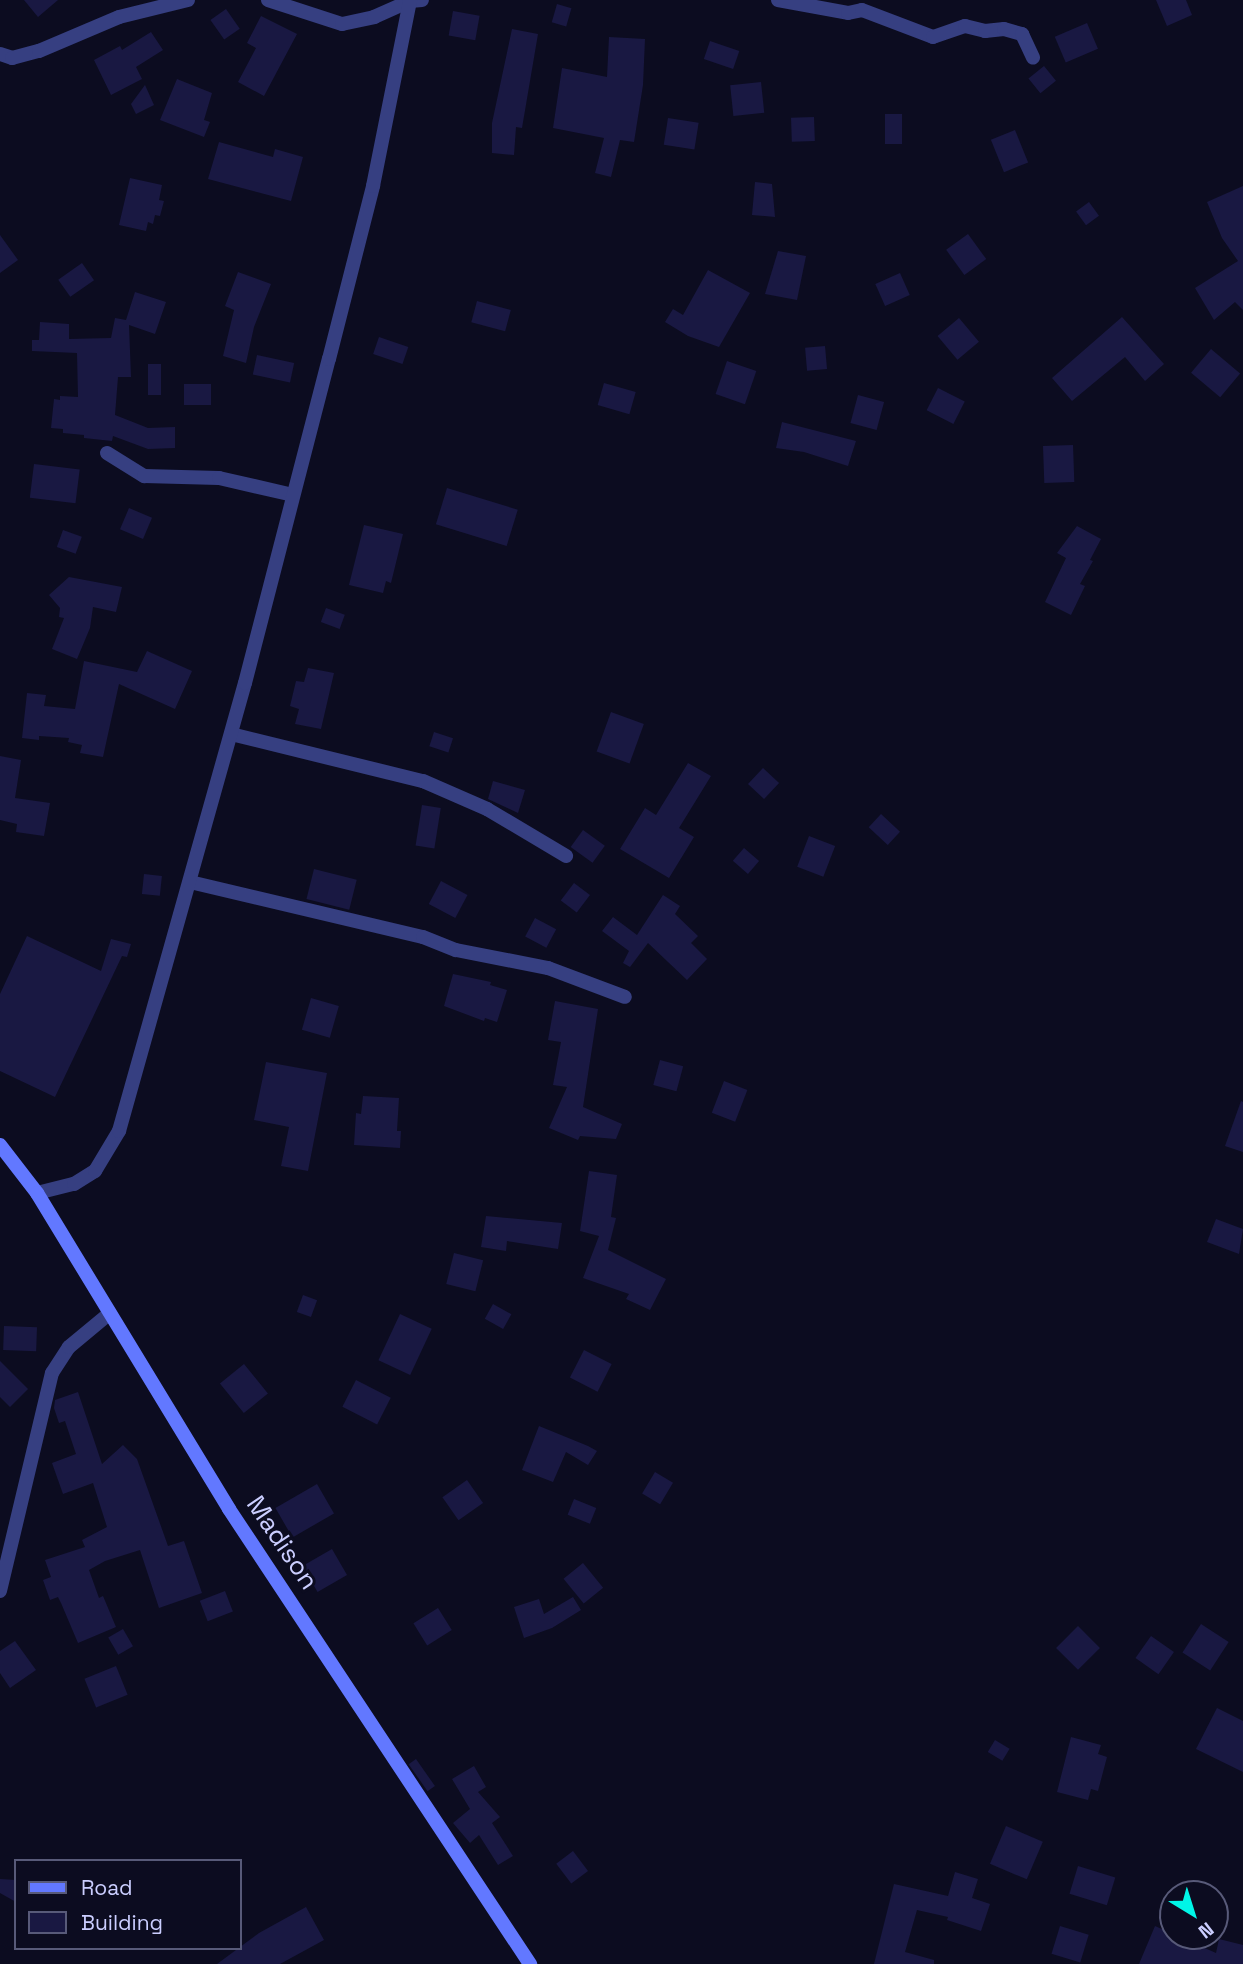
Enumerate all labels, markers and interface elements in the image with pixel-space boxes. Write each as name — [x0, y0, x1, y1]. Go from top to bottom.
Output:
street label: Madison — [239, 1490, 325, 1596]
legend — [14, 1859, 242, 1950]
text: Road — [81, 1874, 133, 1901]
north arrow — [1159, 1880, 1229, 1950]
text: Building — [81, 1909, 163, 1936]
text: N — [1193, 1917, 1219, 1944]

